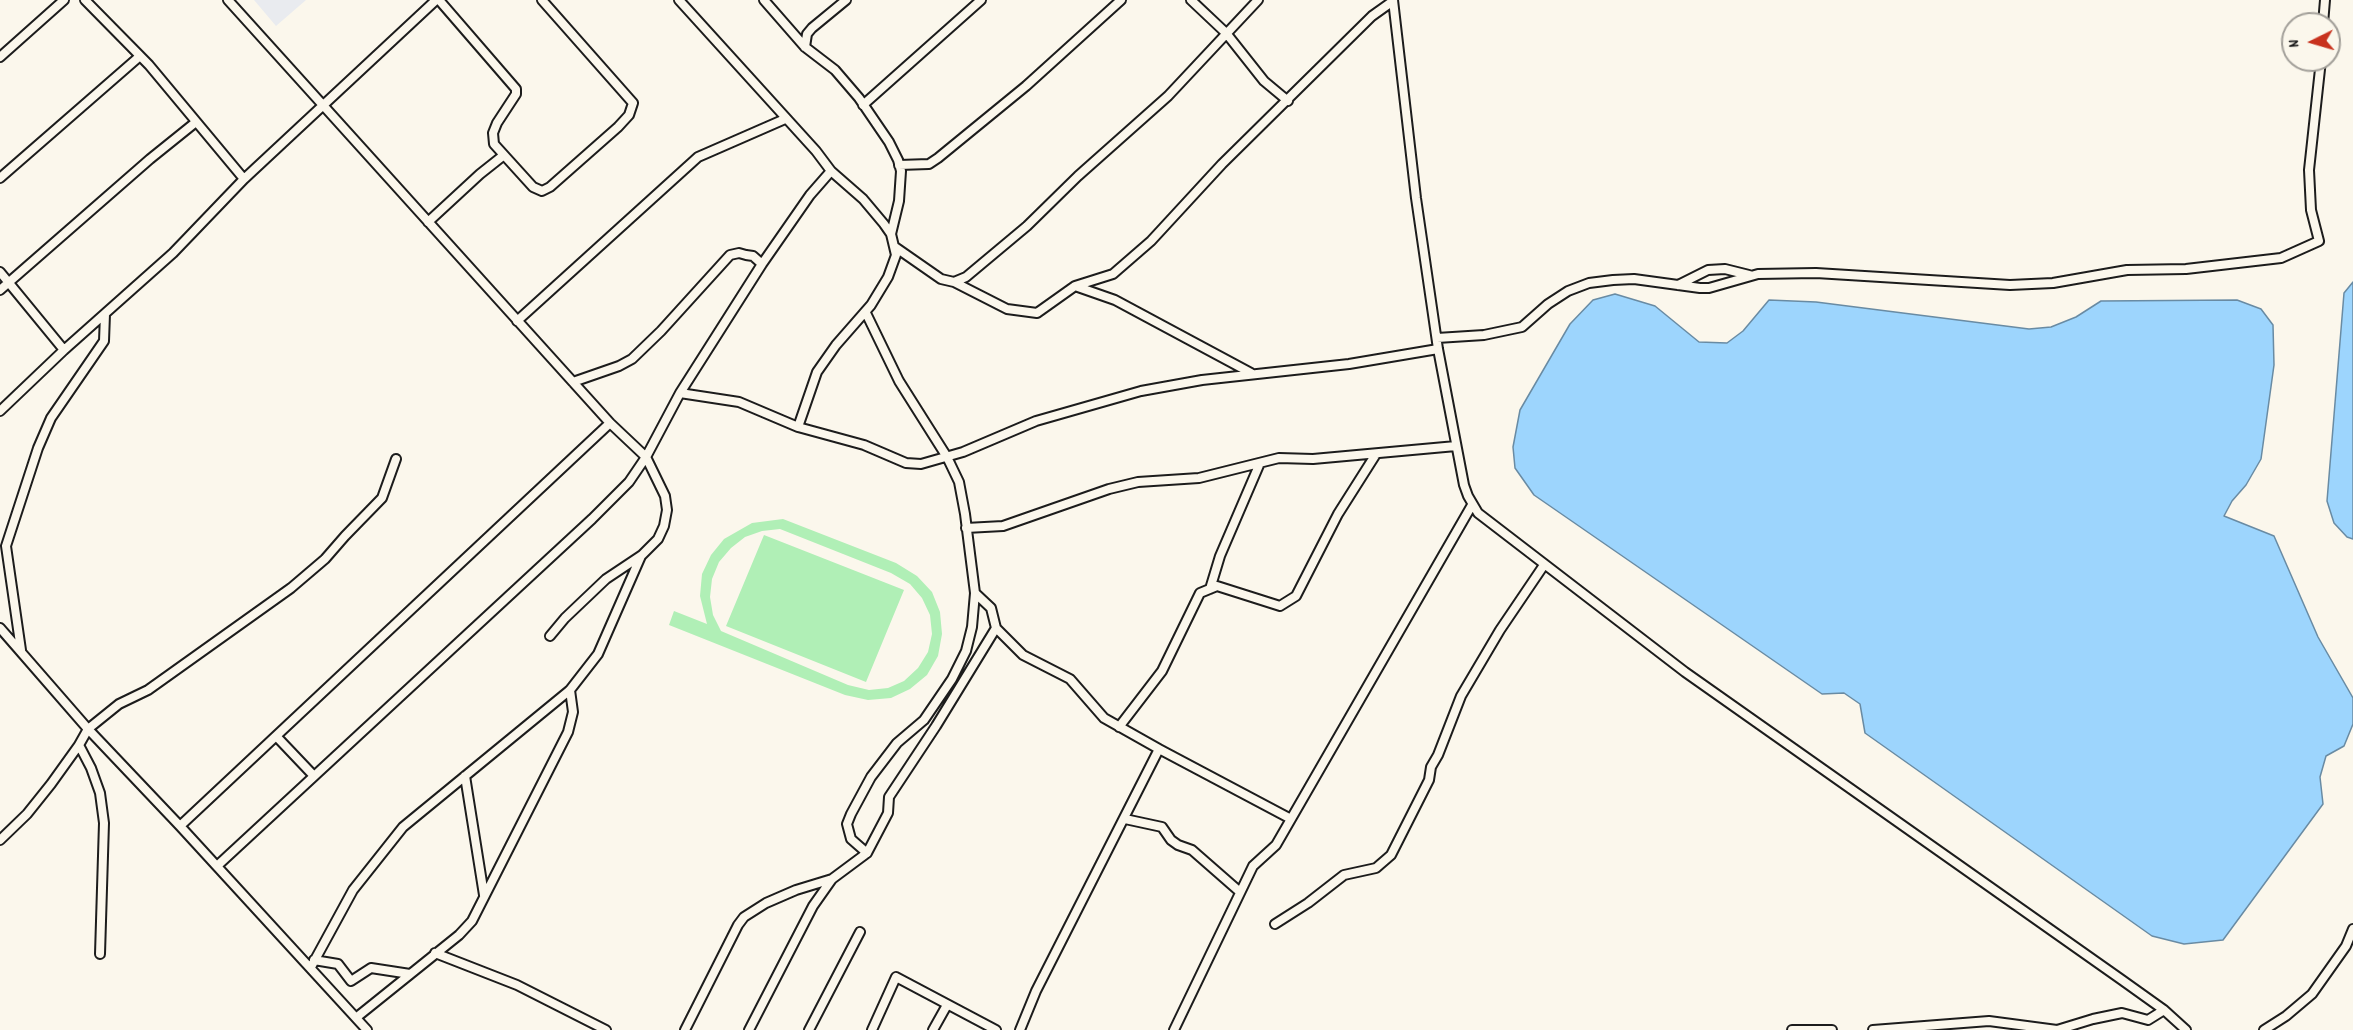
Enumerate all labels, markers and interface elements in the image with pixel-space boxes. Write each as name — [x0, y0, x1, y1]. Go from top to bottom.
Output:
north arrow — [2281, 12, 2341, 72]
text: N — [2283, 38, 2306, 48]

